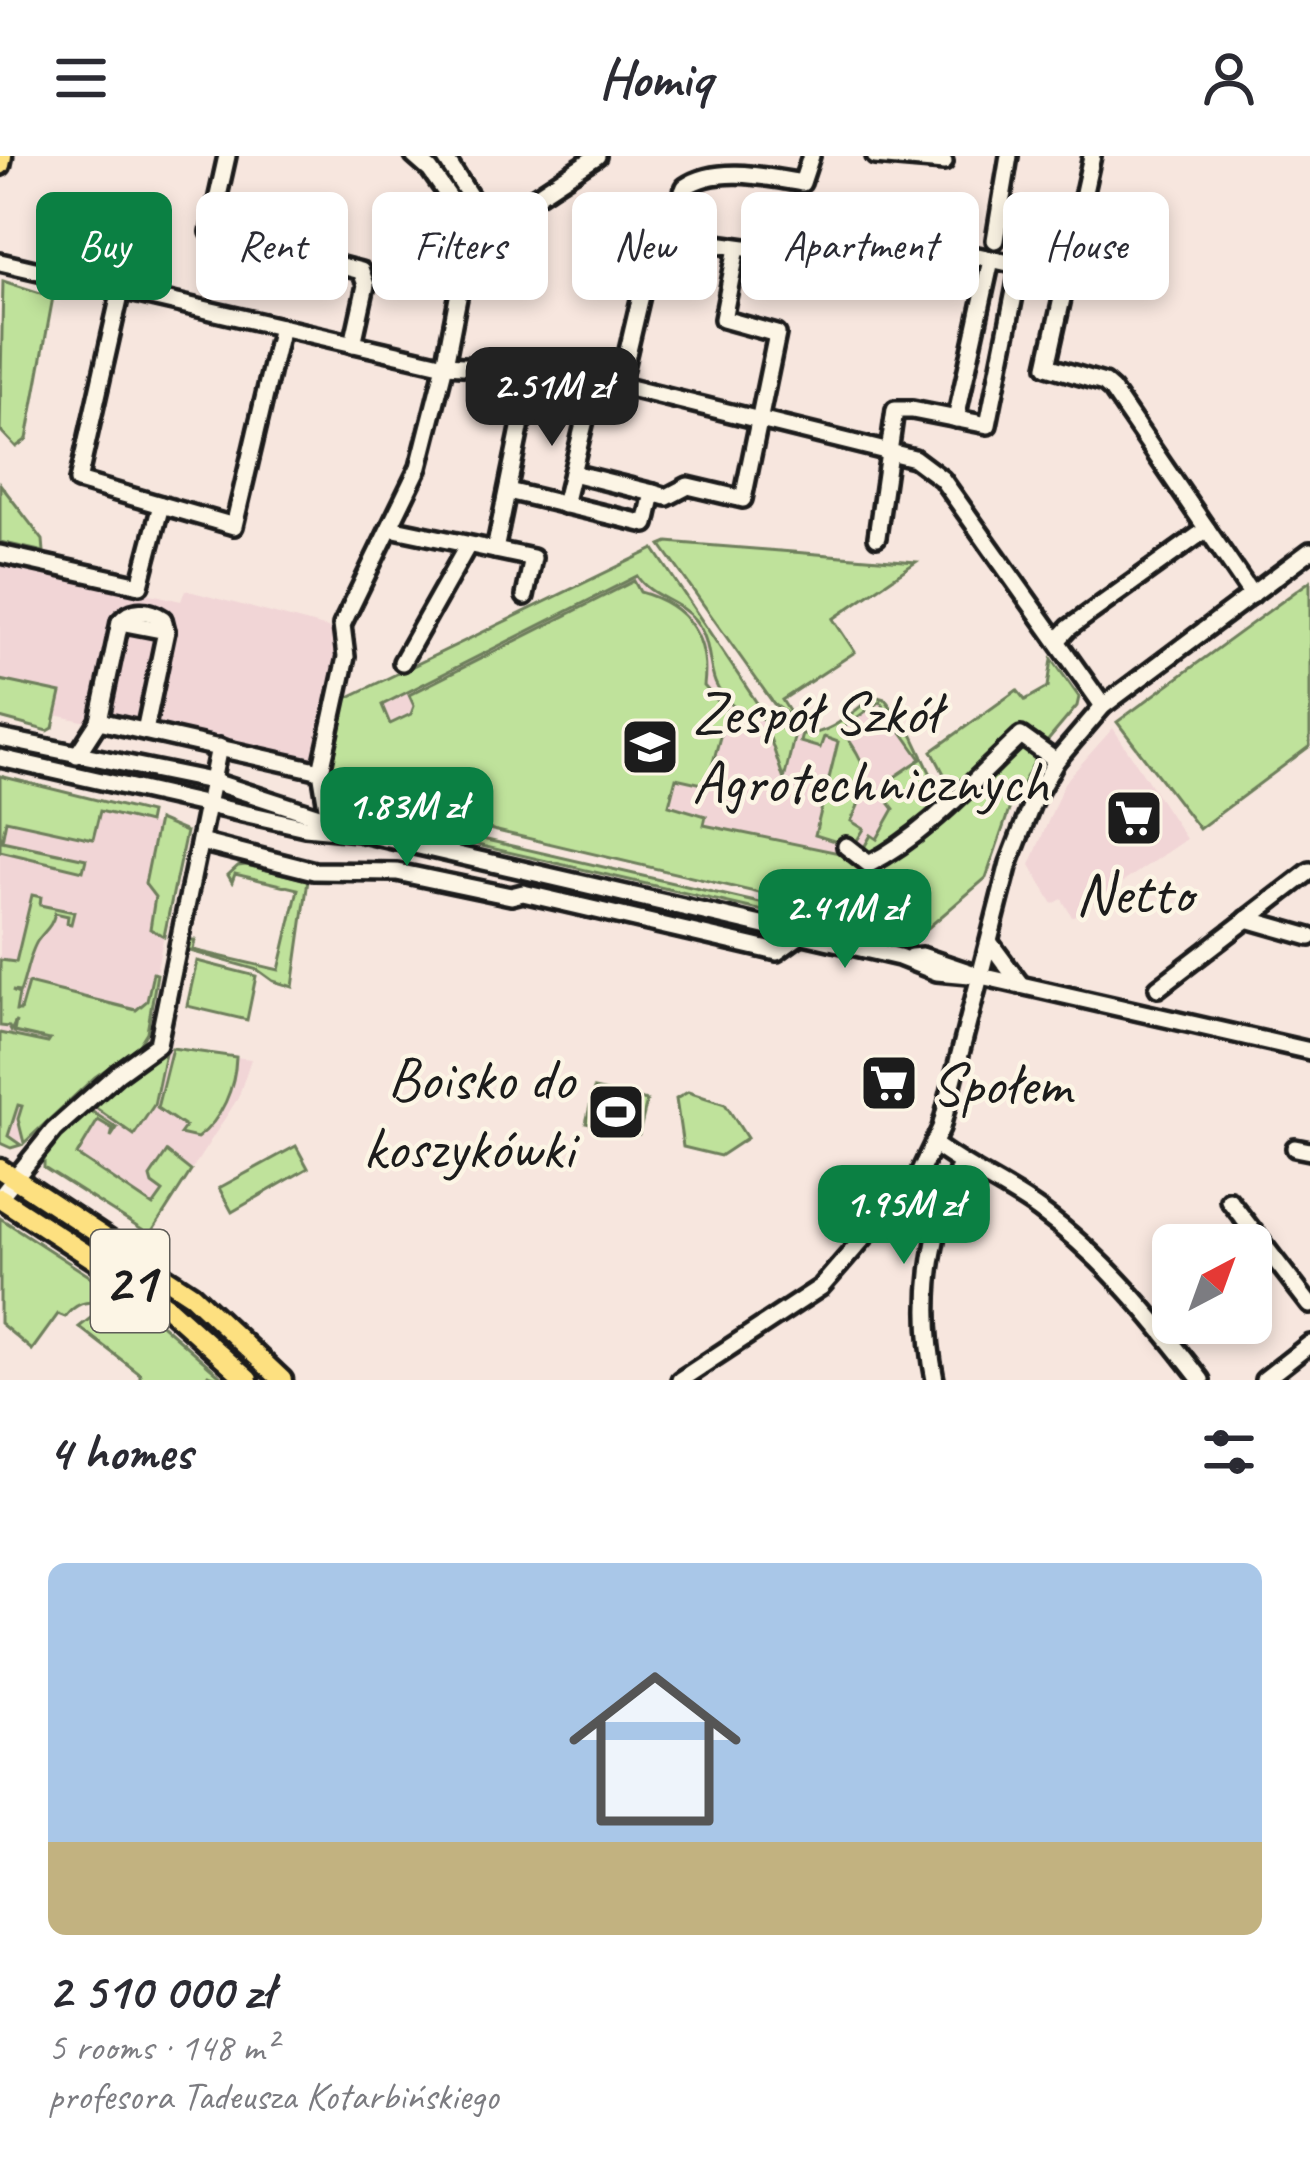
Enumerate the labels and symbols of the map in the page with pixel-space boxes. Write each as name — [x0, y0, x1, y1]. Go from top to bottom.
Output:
pin: 2.51M zł — [428, 347, 676, 449]
place label: Zespół Szkół Agrotechnicznych — [692, 675, 1049, 820]
school or university icon: Zespół Szkół Agrotechnicznych — [619, 716, 681, 778]
pin: 1.83M zł — [283, 767, 531, 869]
supermarket icon: Netto — [1103, 787, 1165, 849]
place label: Netto — [1076, 855, 1198, 931]
pin: 2.41M zł — [721, 869, 969, 971]
place label: Boisko do koszykówki — [363, 1041, 581, 1186]
place label: Społem — [931, 1046, 1075, 1122]
supermarket icon: Społem — [858, 1052, 920, 1114]
sports icon: Boisko do koszykówki — [585, 1081, 647, 1143]
pin: 1.95M zł — [780, 1165, 1028, 1267]
north arrow — [1152, 1224, 1272, 1344]
road number: 21 — [91, 1230, 169, 1332]

